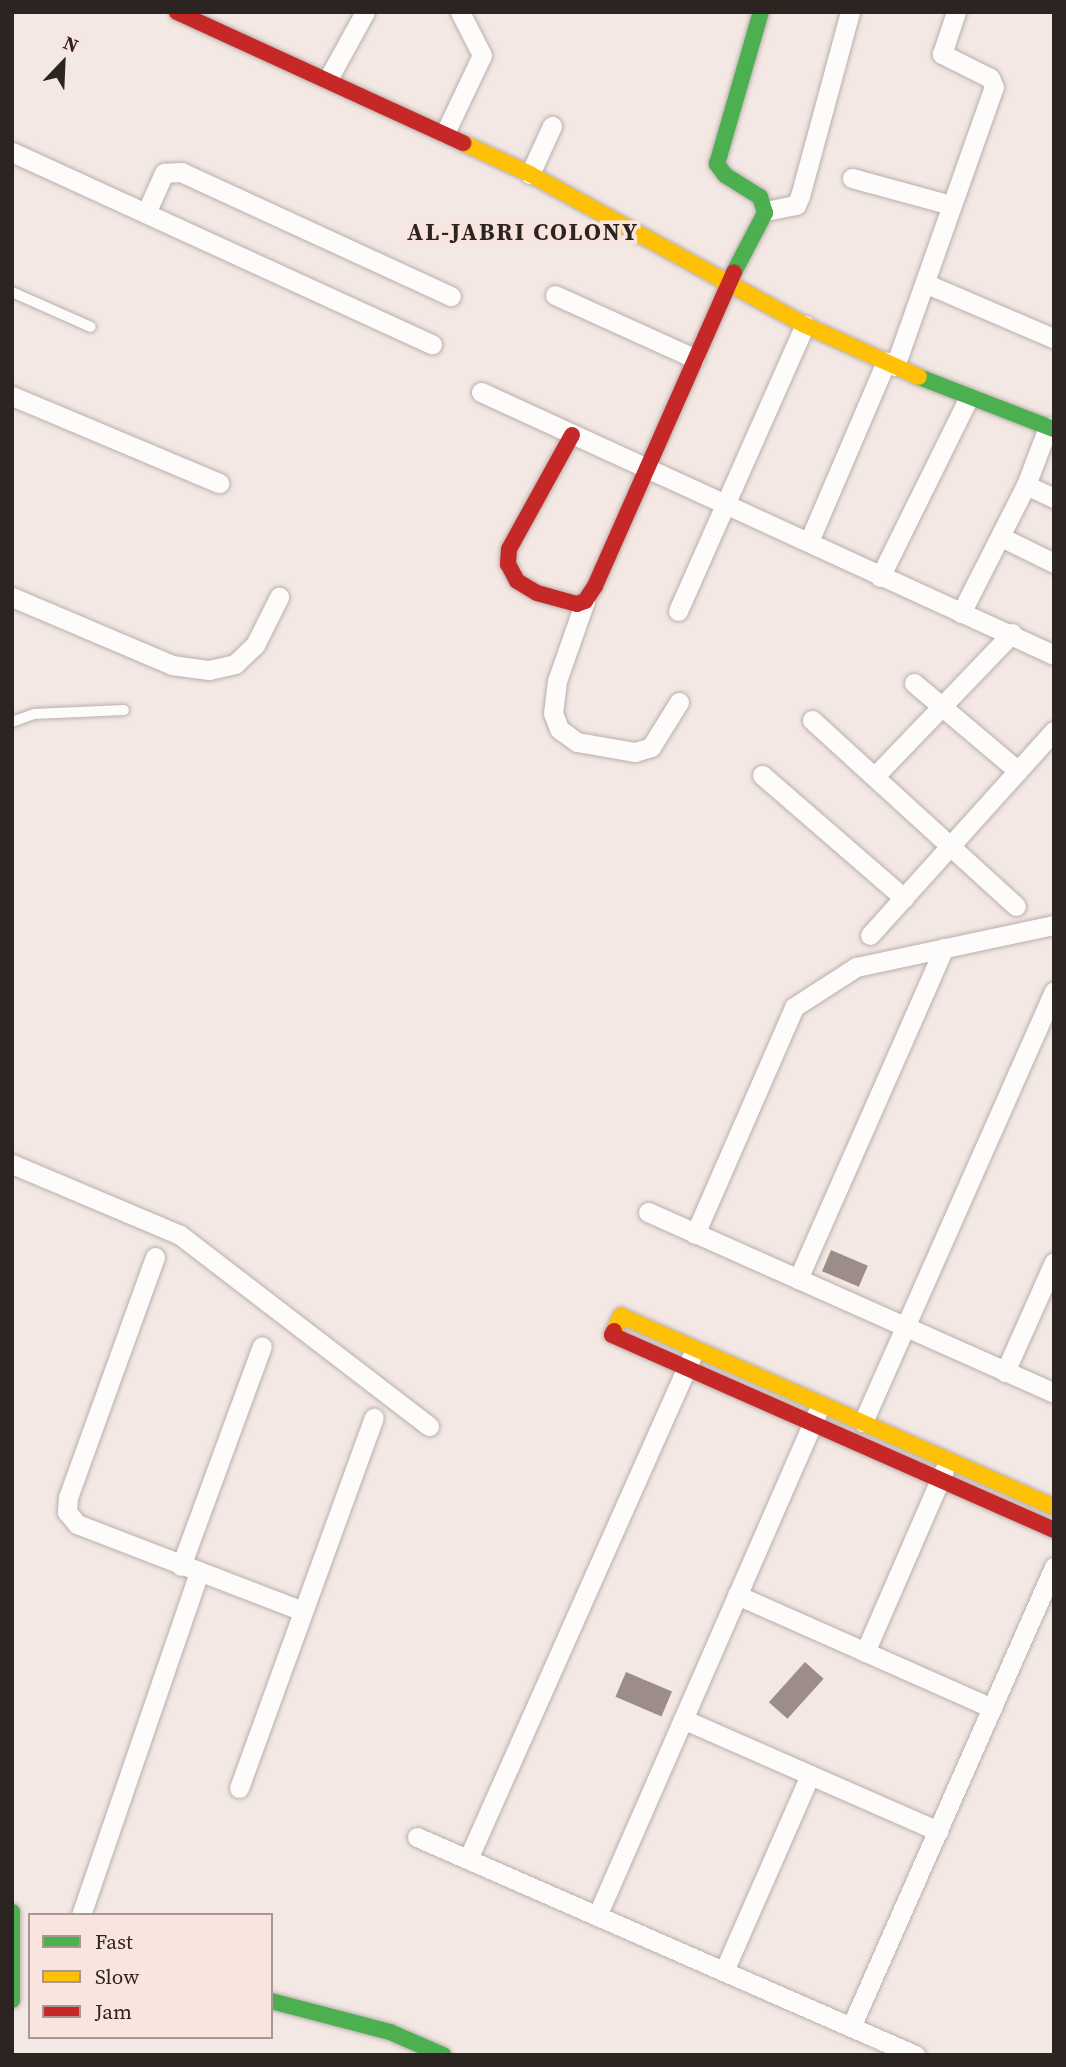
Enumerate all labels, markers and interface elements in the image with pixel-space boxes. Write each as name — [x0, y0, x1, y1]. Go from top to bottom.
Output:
north arrow — [28, 28, 98, 98]
text: N — [60, 29, 83, 58]
district label: AL-JABRI COLONY — [409, 218, 637, 246]
legend — [28, 1913, 273, 2039]
text: Fast — [95, 1927, 133, 1956]
text: Slow — [95, 1962, 139, 1991]
text: Jam — [95, 1997, 132, 2026]

